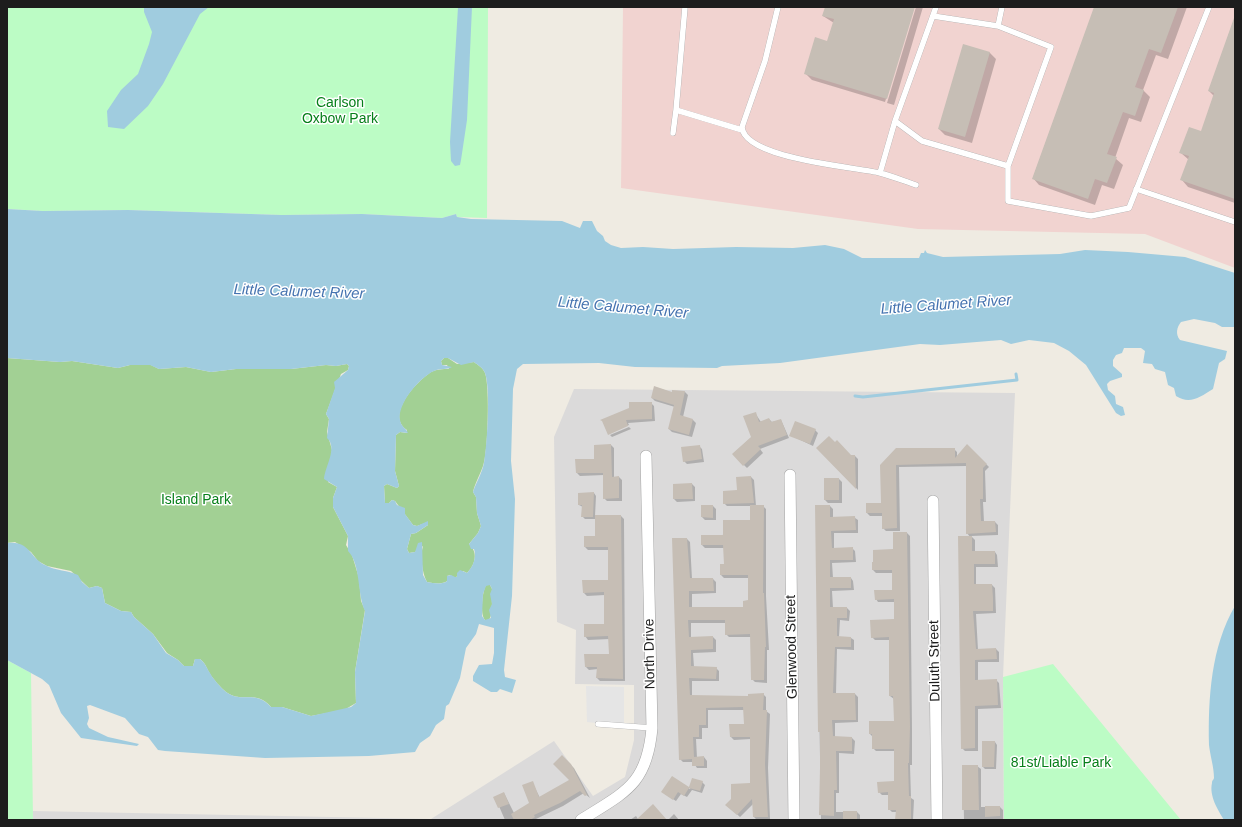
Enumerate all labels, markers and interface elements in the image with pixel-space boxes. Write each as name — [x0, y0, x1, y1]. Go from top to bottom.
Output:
park label: Carlson Oxbow Park — [302, 95, 378, 128]
water label: Little Calumet River — [233, 281, 365, 303]
water label: Little Calumet River — [880, 291, 1012, 319]
water label: Little Calumet River — [557, 293, 689, 323]
park label: Island Park — [161, 492, 231, 508]
street label: Glenwood Street — [783, 595, 801, 699]
street label: North Drive — [641, 618, 659, 690]
street label: Duluth Street — [926, 620, 944, 702]
park label: 81st/Liable Park — [1011, 755, 1111, 771]

